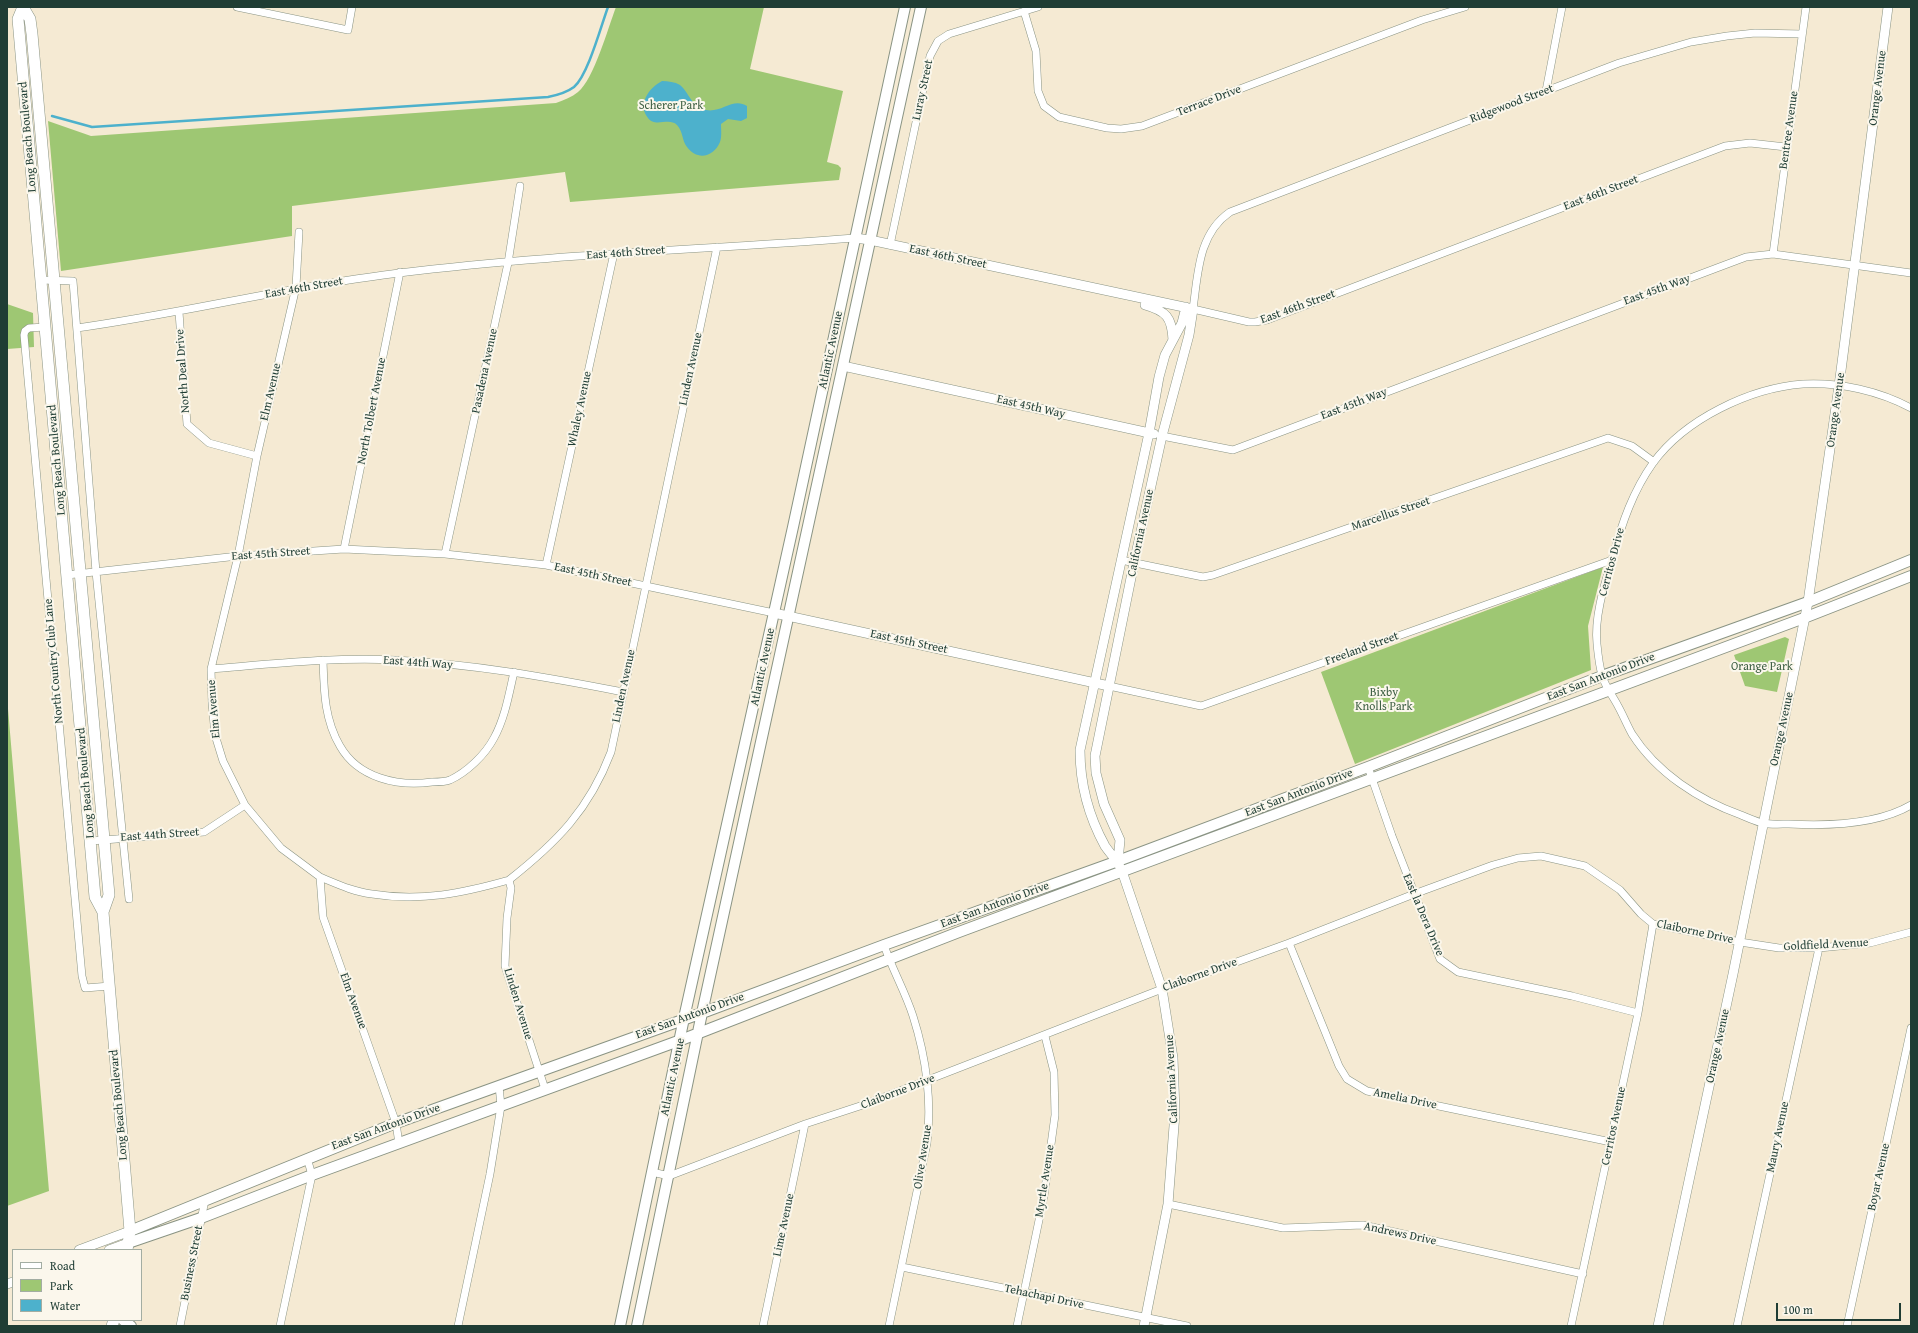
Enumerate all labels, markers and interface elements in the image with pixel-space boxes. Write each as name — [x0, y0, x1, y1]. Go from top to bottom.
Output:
street label: Orange Avenue — [1866, 50, 1890, 126]
street label: Luray Street — [910, 58, 936, 122]
street label: Long Beach Boulevard — [16, 81, 40, 193]
street label: Ridgewood Street — [1468, 81, 1556, 127]
street label: Terrace Drive — [1175, 82, 1243, 120]
street label: Bentree Avenue — [1776, 90, 1802, 170]
park label: Scherer Park — [639, 99, 703, 113]
street label: East 46th Street — [1562, 172, 1640, 214]
street label: East 46th Street — [908, 242, 988, 272]
street label: East 46th Street — [586, 243, 666, 263]
street label: East 45th Way — [1622, 271, 1692, 309]
street label: East 46th Street — [264, 274, 344, 302]
street label: East 46th Street — [1258, 287, 1338, 327]
street label: Atlantic Avenue — [816, 310, 846, 390]
street label: Pasadena Avenue — [469, 327, 501, 415]
street label: North Deal Drive — [173, 329, 193, 413]
street label: Linden Avenue — [676, 331, 706, 407]
street label: North Tolbert Avenue — [355, 356, 389, 466]
street label: Elm Avenue — [257, 362, 285, 422]
street label: Whaley Avenue — [565, 370, 595, 448]
street label: Orange Avenue — [1824, 372, 1848, 448]
street label: East 45th Way — [1319, 385, 1389, 423]
street label: East 45th Way — [995, 392, 1067, 422]
street label: Long Beach Boulevard — [45, 404, 69, 516]
street label: California Avenue — [1125, 488, 1157, 578]
street label: Marcellus Street — [1350, 494, 1432, 534]
street label: Cerritos Drive — [1596, 526, 1628, 598]
street label: East 45th Street — [231, 544, 311, 564]
street label: East 45th Street — [553, 560, 633, 590]
street label: North Country Club Lane — [41, 598, 67, 724]
street label: Atlantic Avenue — [748, 627, 778, 707]
street label: East 45th Street — [869, 627, 949, 657]
street label: Freeland Street — [1323, 629, 1401, 669]
street label: Linden Avenue — [609, 648, 639, 724]
street label: East San Antonio Drive — [1545, 650, 1657, 704]
street label: East 44th Way — [383, 653, 453, 673]
park label: Orange Park — [1731, 660, 1793, 674]
street label: Elm Avenue — [204, 679, 224, 739]
park label: Bixby Knolls Park — [1355, 686, 1413, 714]
street label: Orange Avenue — [1767, 691, 1797, 767]
street label: Long Beach Boulevard — [74, 727, 98, 839]
street label: East San Antonio Drive — [1243, 766, 1355, 820]
street label: East 44th Street — [120, 825, 200, 845]
street label: East la Dera Drive — [1399, 872, 1447, 958]
street label: East San Antonio Drive — [939, 879, 1051, 931]
street label: Claiborne Drive — [1655, 917, 1735, 947]
street label: Goldfield Avenue — [1783, 936, 1869, 954]
street label: Claiborne Drive — [1161, 955, 1239, 995]
street label: Linden Avenue — [500, 966, 536, 1042]
street label: Elm Avenue — [336, 971, 370, 1031]
street label: East San Antonio Drive — [634, 990, 746, 1042]
street label: Orange Avenue — [1703, 1008, 1733, 1084]
street label: California Avenue — [1162, 1034, 1182, 1124]
street label: Atlantic Avenue — [658, 1037, 688, 1117]
street label: Long Beach Boulevard — [107, 1049, 131, 1161]
street label: Claiborne Drive — [859, 1071, 937, 1113]
street label: Amelia Drive — [1372, 1085, 1438, 1113]
street label: Cerritos Avenue — [1599, 1085, 1629, 1167]
street label: Maury Avenue — [1763, 1100, 1793, 1174]
street label: East San Antonio Drive — [330, 1101, 442, 1153]
street label: Olive Avenue — [911, 1124, 935, 1190]
street label: Boyar Avenue — [1865, 1142, 1893, 1212]
street label: Myrtle Avenue — [1032, 1144, 1058, 1218]
street label: Lime Avenue — [770, 1192, 798, 1258]
street label: Andrews Drive — [1362, 1219, 1438, 1249]
street label: Business Street — [178, 1224, 206, 1302]
legend — [12, 1249, 142, 1321]
text: Road — [50, 1257, 75, 1274]
text: Park — [50, 1277, 73, 1294]
street label: Tehachapi Drive — [1003, 1282, 1085, 1312]
scale bar — [1778, 1295, 1903, 1321]
text: Water — [50, 1297, 80, 1314]
text: 100 m — [1783, 1301, 1813, 1318]

